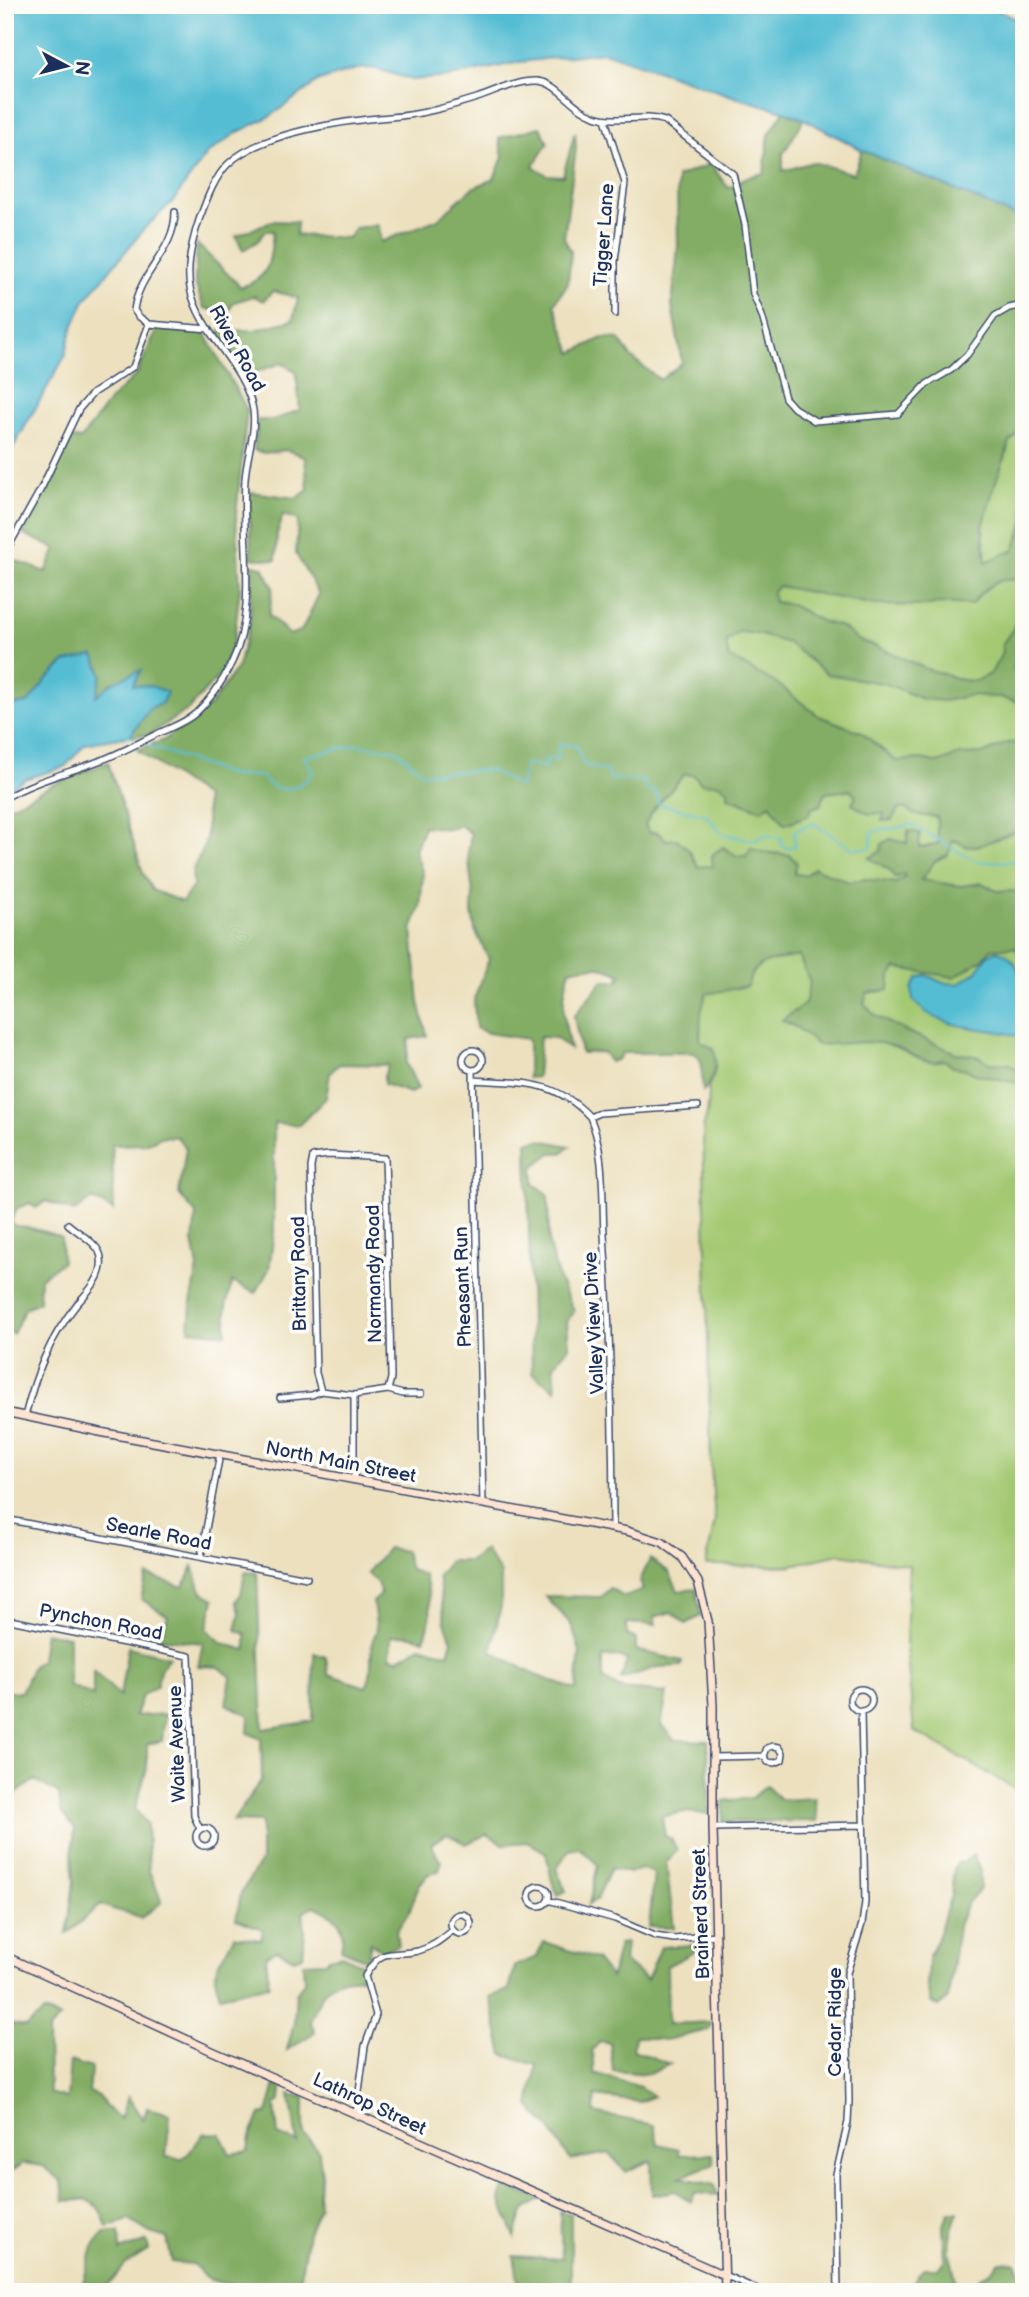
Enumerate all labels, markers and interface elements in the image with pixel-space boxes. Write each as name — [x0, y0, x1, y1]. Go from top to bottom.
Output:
north arrow — [32, 32, 102, 102]
text: N — [69, 59, 94, 76]
street label: Tigger Lane — [589, 183, 620, 288]
street label: River Road — [204, 301, 270, 396]
street label: Normandy Road — [362, 1205, 387, 1343]
street label: Brittany Road — [287, 1216, 312, 1332]
street label: Pheasant Run — [450, 1226, 477, 1348]
street label: Valley View Drive — [579, 1251, 610, 1395]
street label: North Main Street — [263, 1437, 418, 1488]
street label: Searle Road — [104, 1513, 213, 1556]
street label: Pynchon Road — [37, 1599, 164, 1646]
street label: Waite Avenue — [164, 1685, 191, 1803]
street label: Brainerd Street — [688, 1848, 715, 1980]
street label: Cedar Ridge — [824, 1967, 847, 2077]
street label: Lathrop Street — [309, 2068, 430, 2141]

